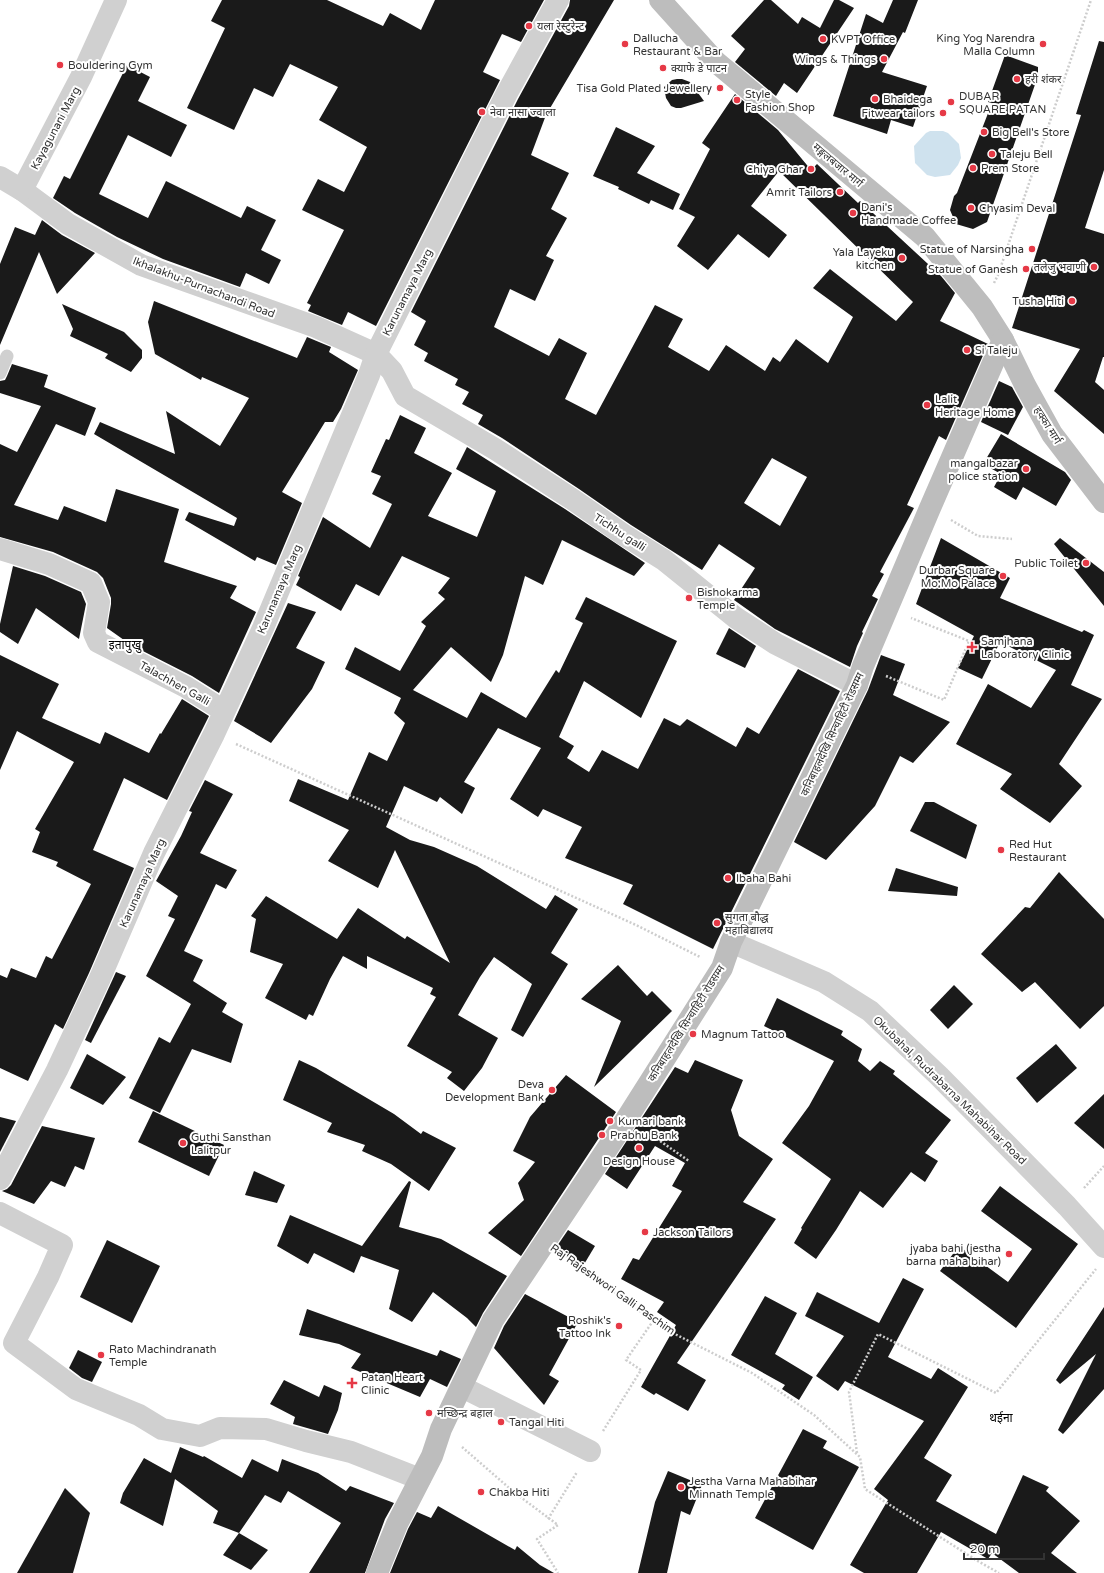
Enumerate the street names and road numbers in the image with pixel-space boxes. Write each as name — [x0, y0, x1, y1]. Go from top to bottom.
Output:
street label: Kayagunani Marg — [28, 84, 83, 172]
street label: मङ्गलबजार मार्ग — [810, 141, 866, 191]
street label: Karunamaya Marg — [380, 246, 435, 338]
street label: Ikhalakhu-Purnachandi Road — [131, 254, 277, 321]
street label: हक्का मार्ग — [1031, 404, 1065, 447]
street label: Tichhu galli — [591, 511, 648, 554]
street label: Karunamaya Marg — [255, 542, 304, 636]
street label: Talachhen Galli — [137, 659, 212, 708]
street label: कनिबाहलदेखि सिन्चाहिटी रोडसम्म — [798, 670, 867, 798]
street label: Karunamaya Marg — [117, 837, 168, 930]
street label: कनिबाहलदेखि सिन्चाहिटी रोडसम्म — [645, 962, 728, 1084]
street label: Okubahal, Rudrabarna Mahabihar Road — [870, 1013, 1029, 1167]
street label: Raj Rajeshwori Galli Paschim — [548, 1241, 678, 1338]

